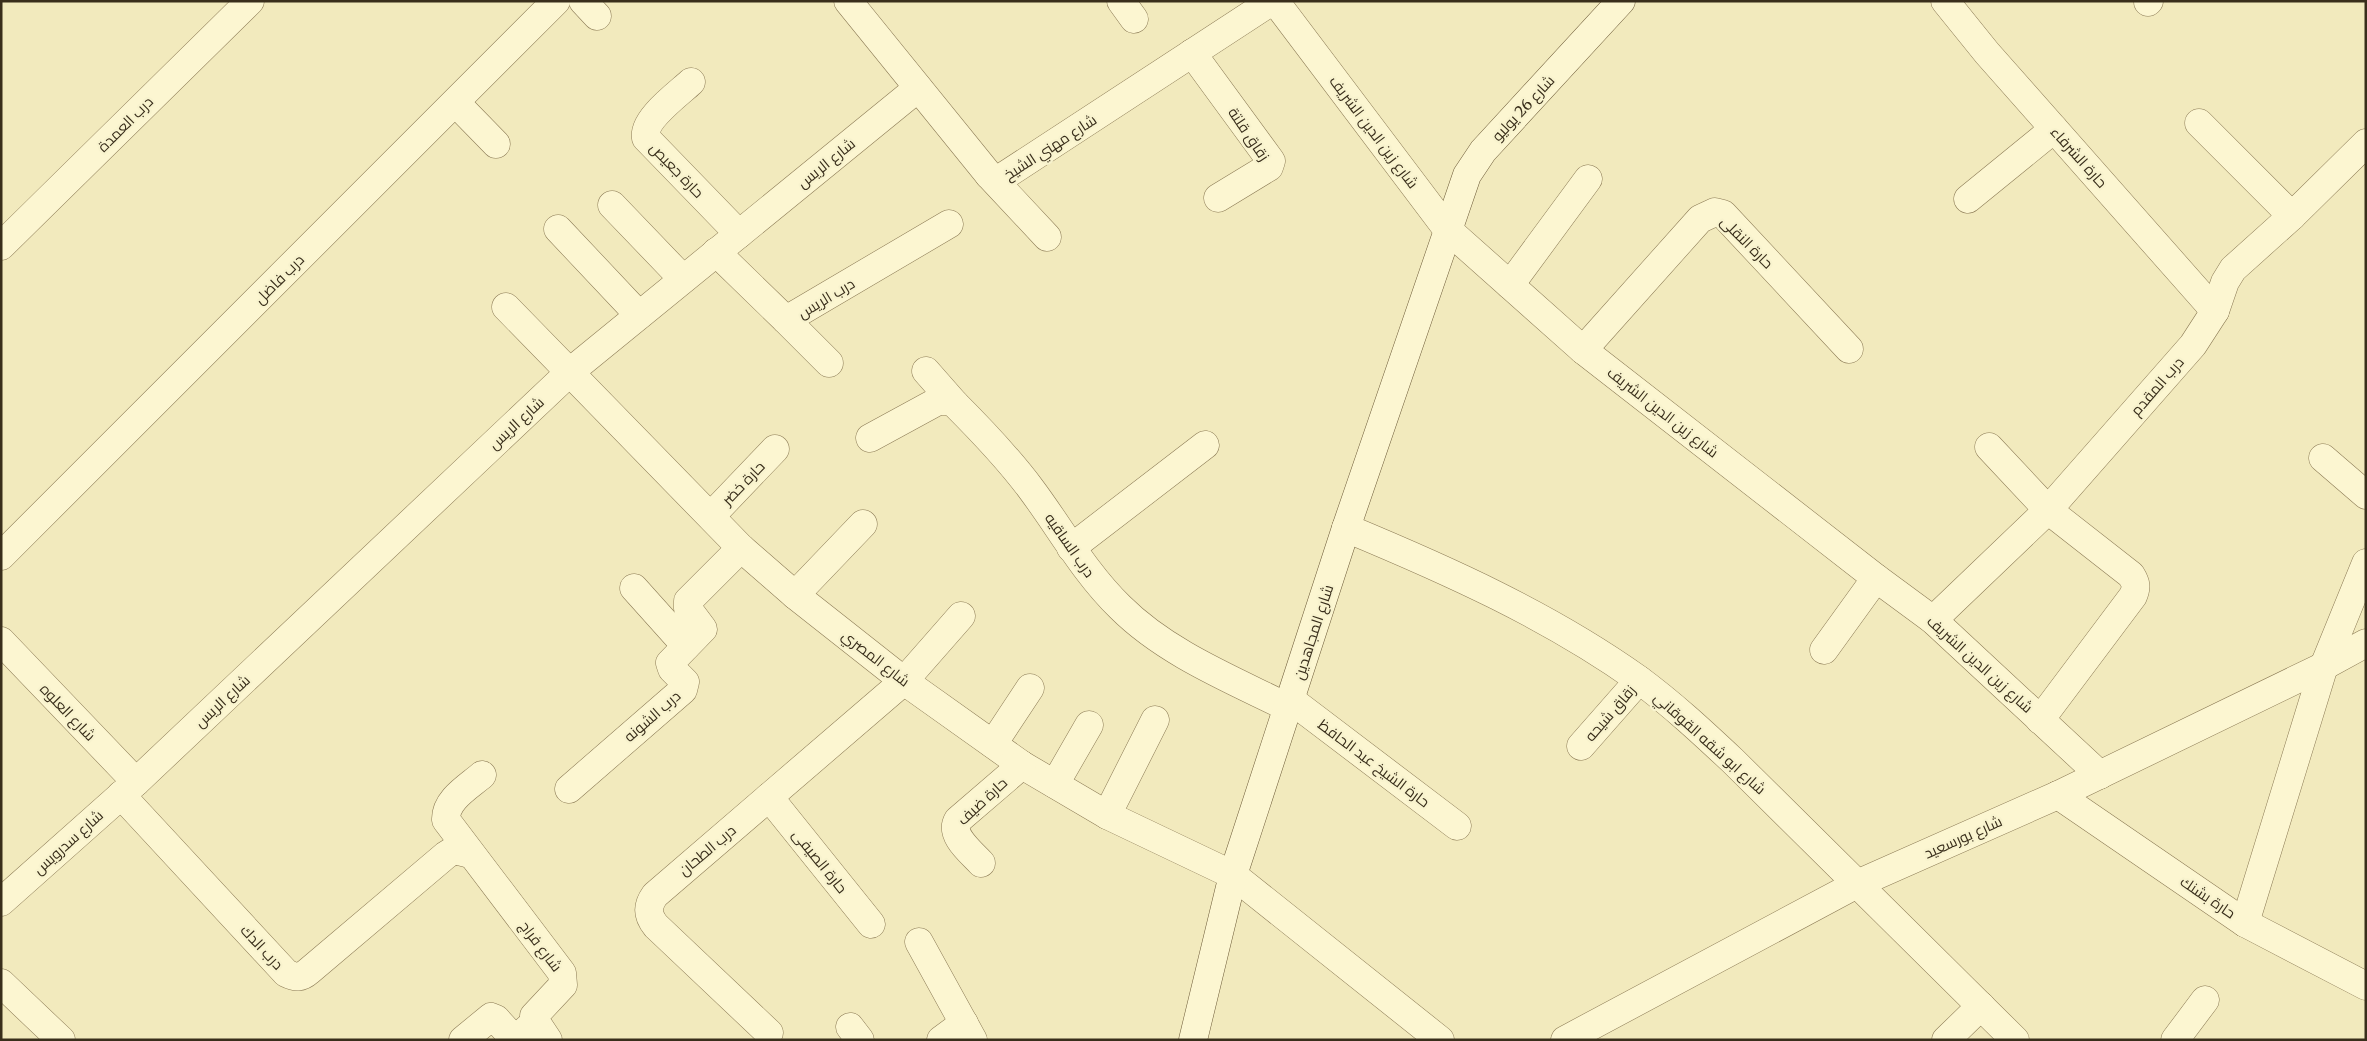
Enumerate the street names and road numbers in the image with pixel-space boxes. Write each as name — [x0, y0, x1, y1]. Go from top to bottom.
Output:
street label: شارع 26 يوليو — [1488, 71, 1560, 146]
street label: شارع زين الدين الشريف — [1324, 72, 1423, 193]
street label: درب العمدة — [93, 92, 157, 156]
street label: زقاق قلتة — [1223, 103, 1274, 165]
street label: شارع مهني الشيخ — [1000, 110, 1102, 187]
street label: حارة الشرفاء — [2047, 122, 2111, 192]
street label: شارع الريس — [793, 134, 860, 194]
street label: حارة جعيص — [645, 138, 708, 202]
street label: حارة النقلى — [1716, 212, 1777, 273]
street label: درب فاضل — [250, 250, 309, 309]
street label: درب الريس — [794, 274, 858, 323]
street label: درب المقدم — [2126, 353, 2189, 420]
street label: شارع زين الدين الشريف — [1602, 363, 1723, 463]
street label: شارع الريس — [484, 392, 549, 455]
street label: حارة خضر — [717, 457, 769, 510]
street label: درب الساقيه — [1041, 509, 1099, 581]
street label: شارع المجاهدين — [1289, 582, 1339, 683]
street label: شارع زين الدين الشريف — [1922, 611, 2037, 718]
street label: شارع المصري — [836, 626, 914, 693]
street label: شارع الريس — [190, 670, 255, 733]
street label: شارع العلوه — [35, 679, 100, 746]
street label: زقاق شيحه — [1580, 681, 1640, 746]
street label: درب الشونه — [620, 686, 684, 746]
street label: شارع ابو شقه القوقاني — [1648, 688, 1770, 801]
street label: حارة الشيخ عبد الحافظ — [1313, 715, 1434, 813]
street label: حارة ضيف — [953, 773, 1011, 829]
street label: شارع سدرويس — [29, 806, 108, 880]
street label: شارع بورسعيد — [1921, 811, 2006, 865]
street label: درب الطحان — [674, 820, 740, 880]
street label: حارة الصيفى — [788, 825, 852, 898]
street label: حارة بشنك — [2177, 872, 2239, 922]
street label: شارع فراج — [514, 917, 566, 976]
street label: درب الدك — [236, 921, 288, 973]

